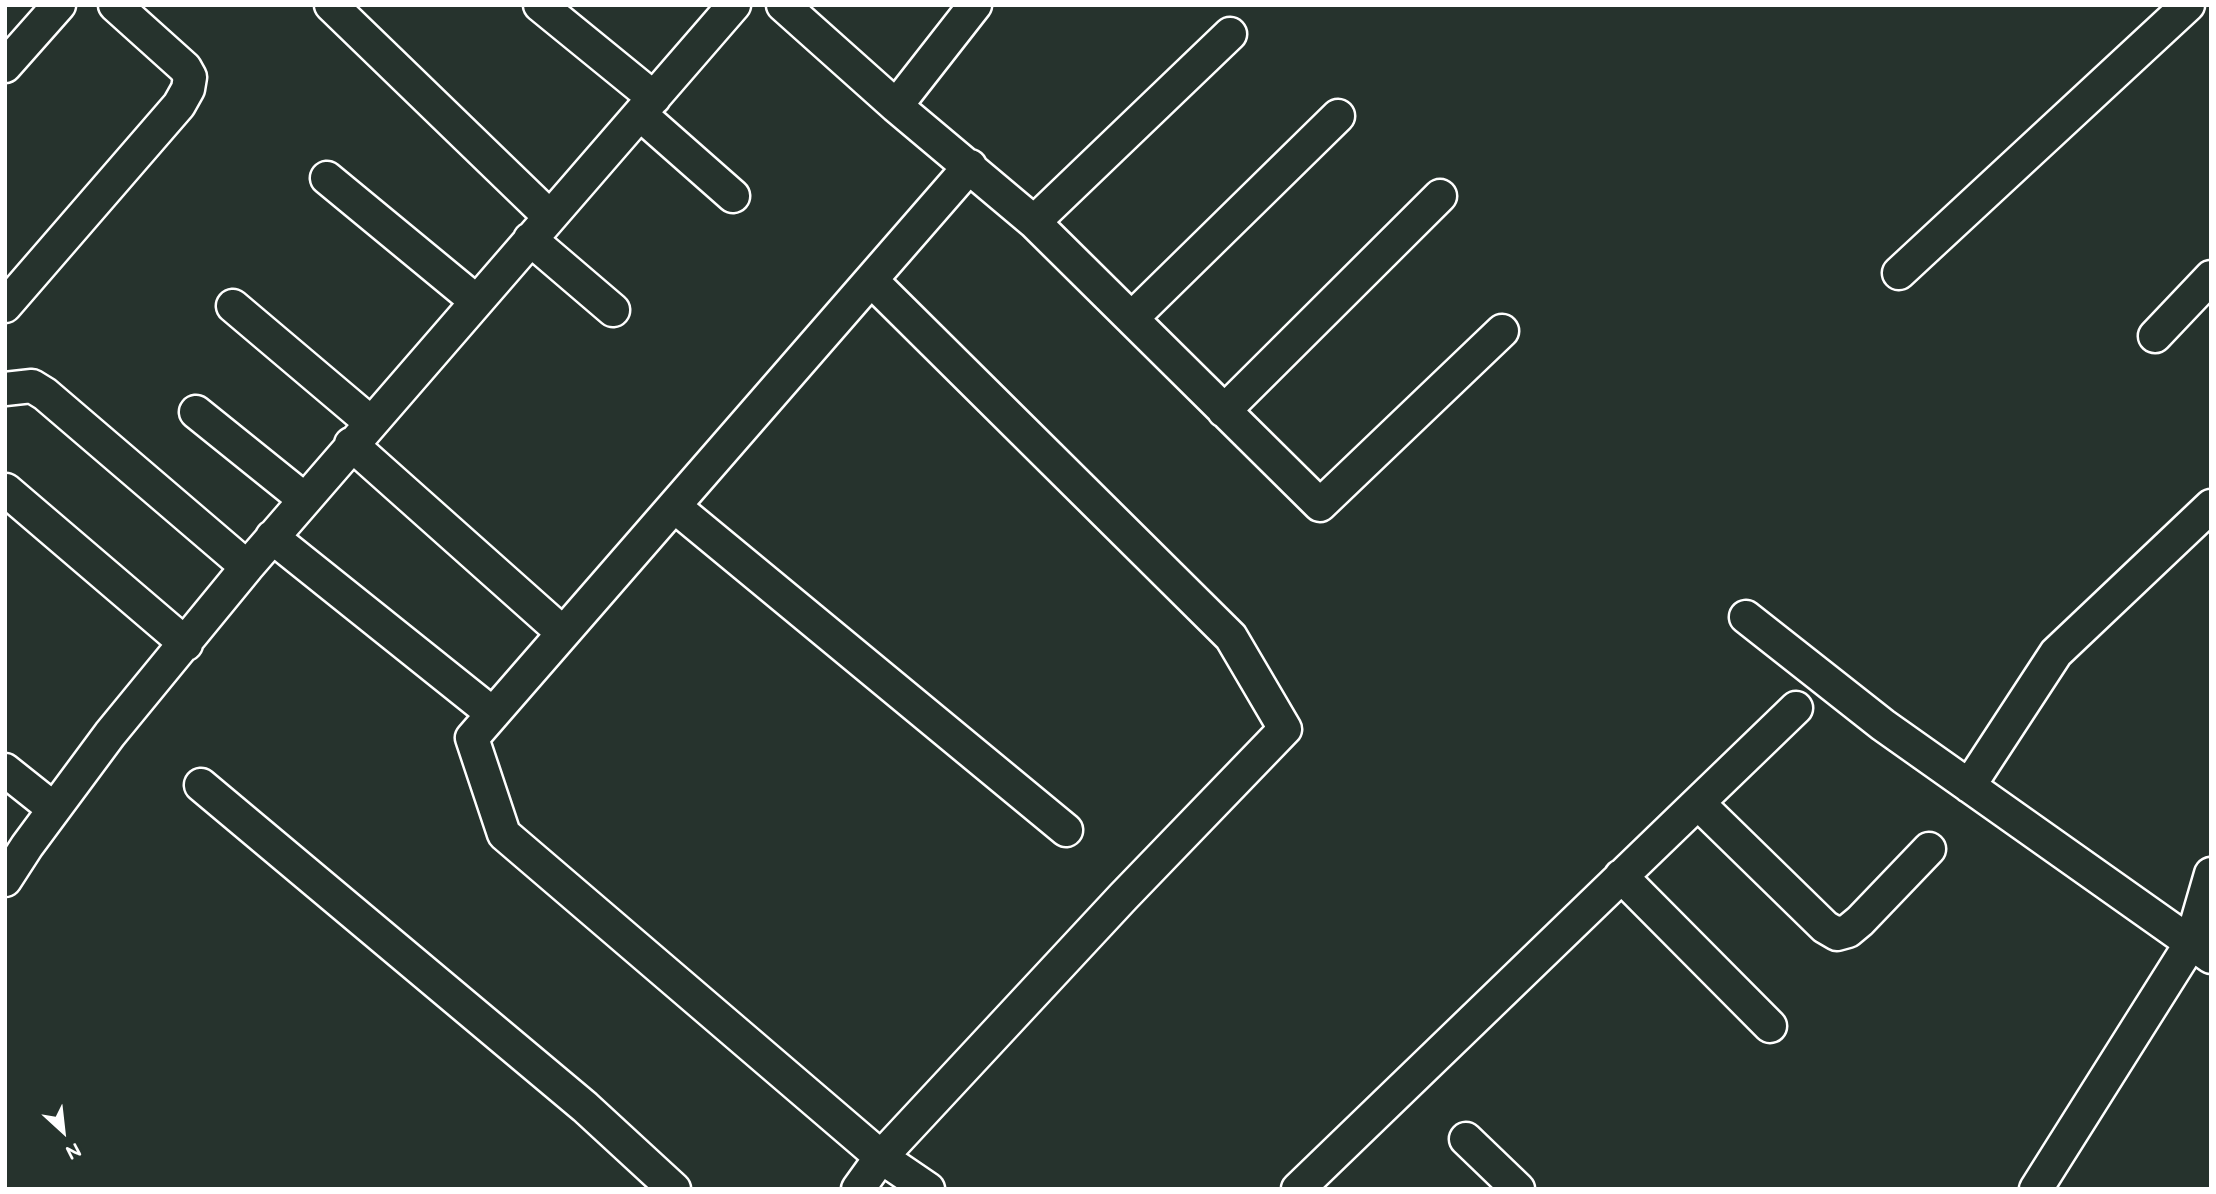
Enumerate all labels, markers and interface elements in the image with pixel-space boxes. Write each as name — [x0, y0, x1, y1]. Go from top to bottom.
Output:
north arrow — [28, 1096, 98, 1166]
text: N — [61, 1137, 84, 1164]

